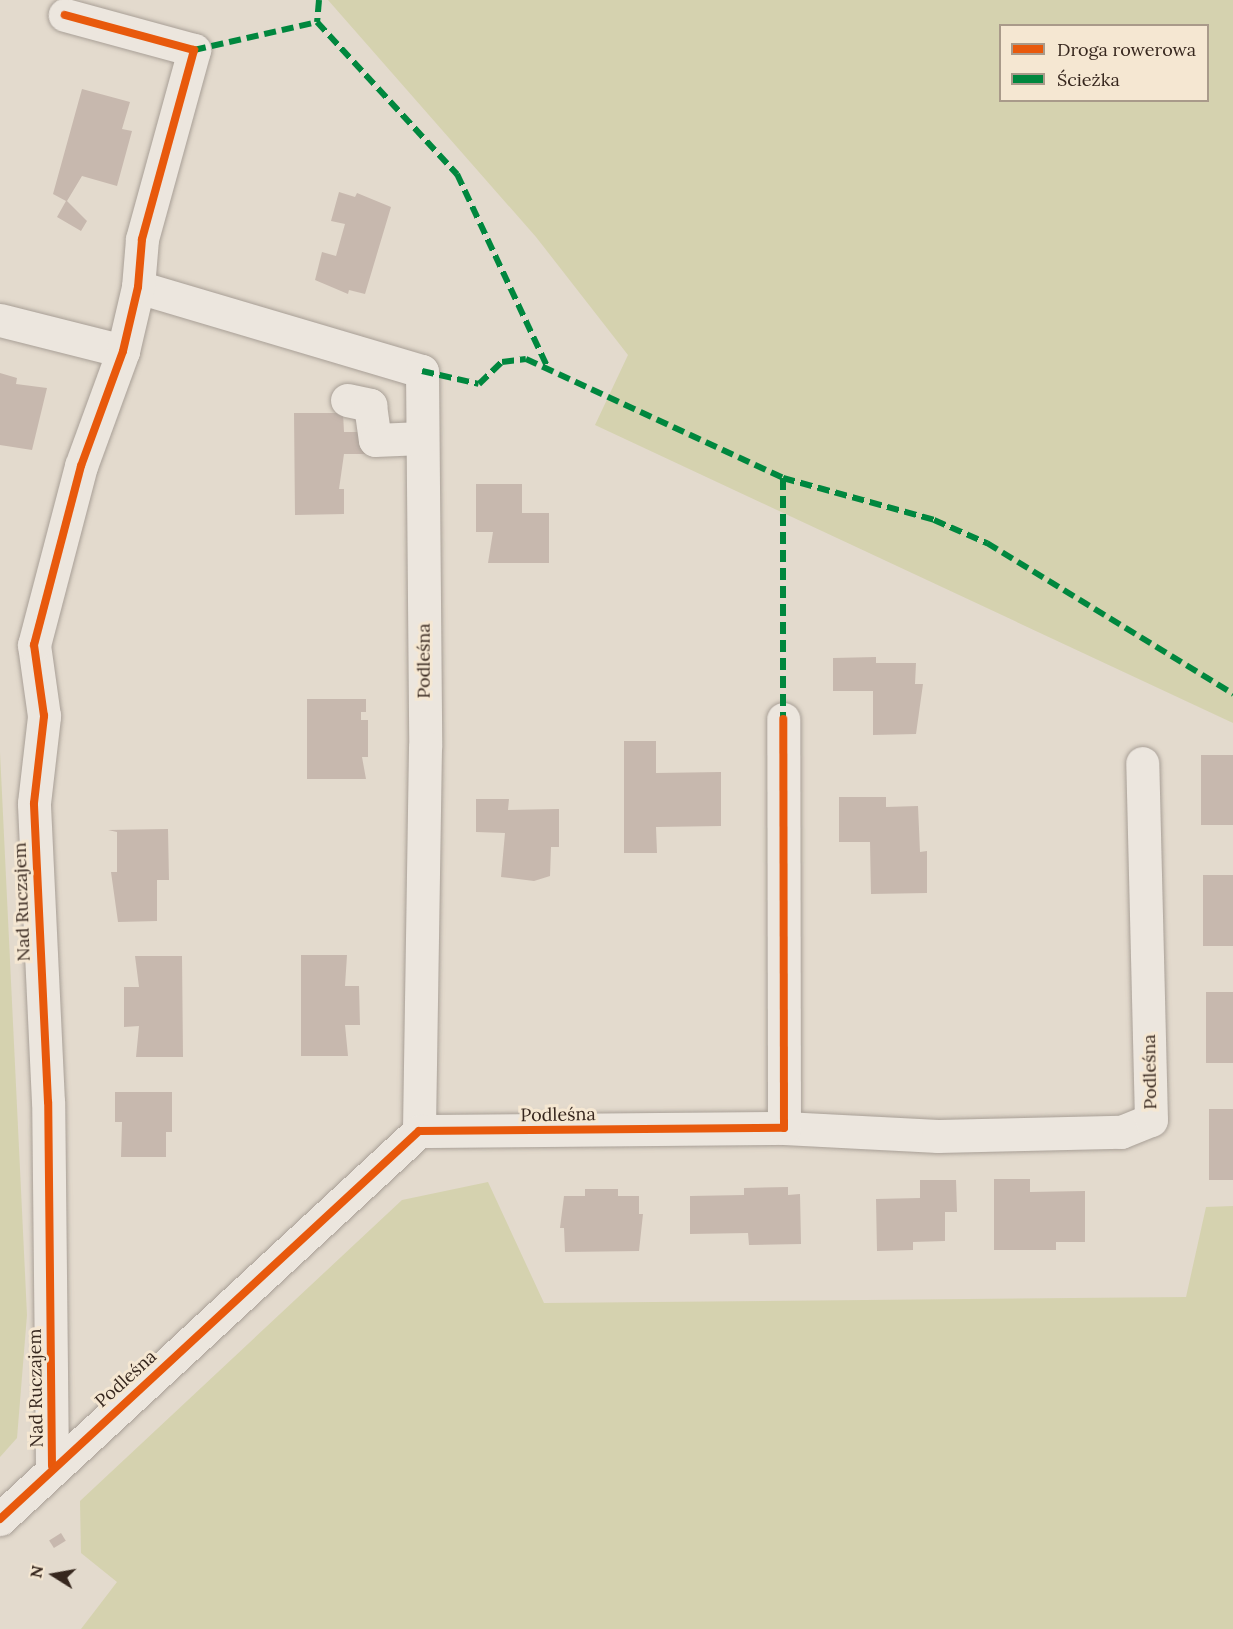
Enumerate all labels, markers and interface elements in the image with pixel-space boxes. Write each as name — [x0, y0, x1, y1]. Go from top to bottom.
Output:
legend — [999, 24, 1209, 102]
text: Droga rowerowa — [1057, 38, 1196, 61]
text: Ścieżka — [1057, 68, 1120, 91]
street label: Podleśna — [413, 623, 435, 699]
street label: Nad Ruczajem — [9, 842, 35, 962]
street label: Podleśna — [1139, 1034, 1161, 1110]
street label: Podleśna — [520, 1104, 596, 1126]
street label: Nad Ruczajem — [24, 1328, 48, 1448]
street label: Podleśna — [91, 1346, 161, 1412]
north arrow — [24, 1545, 84, 1605]
text: N — [25, 1564, 47, 1580]

